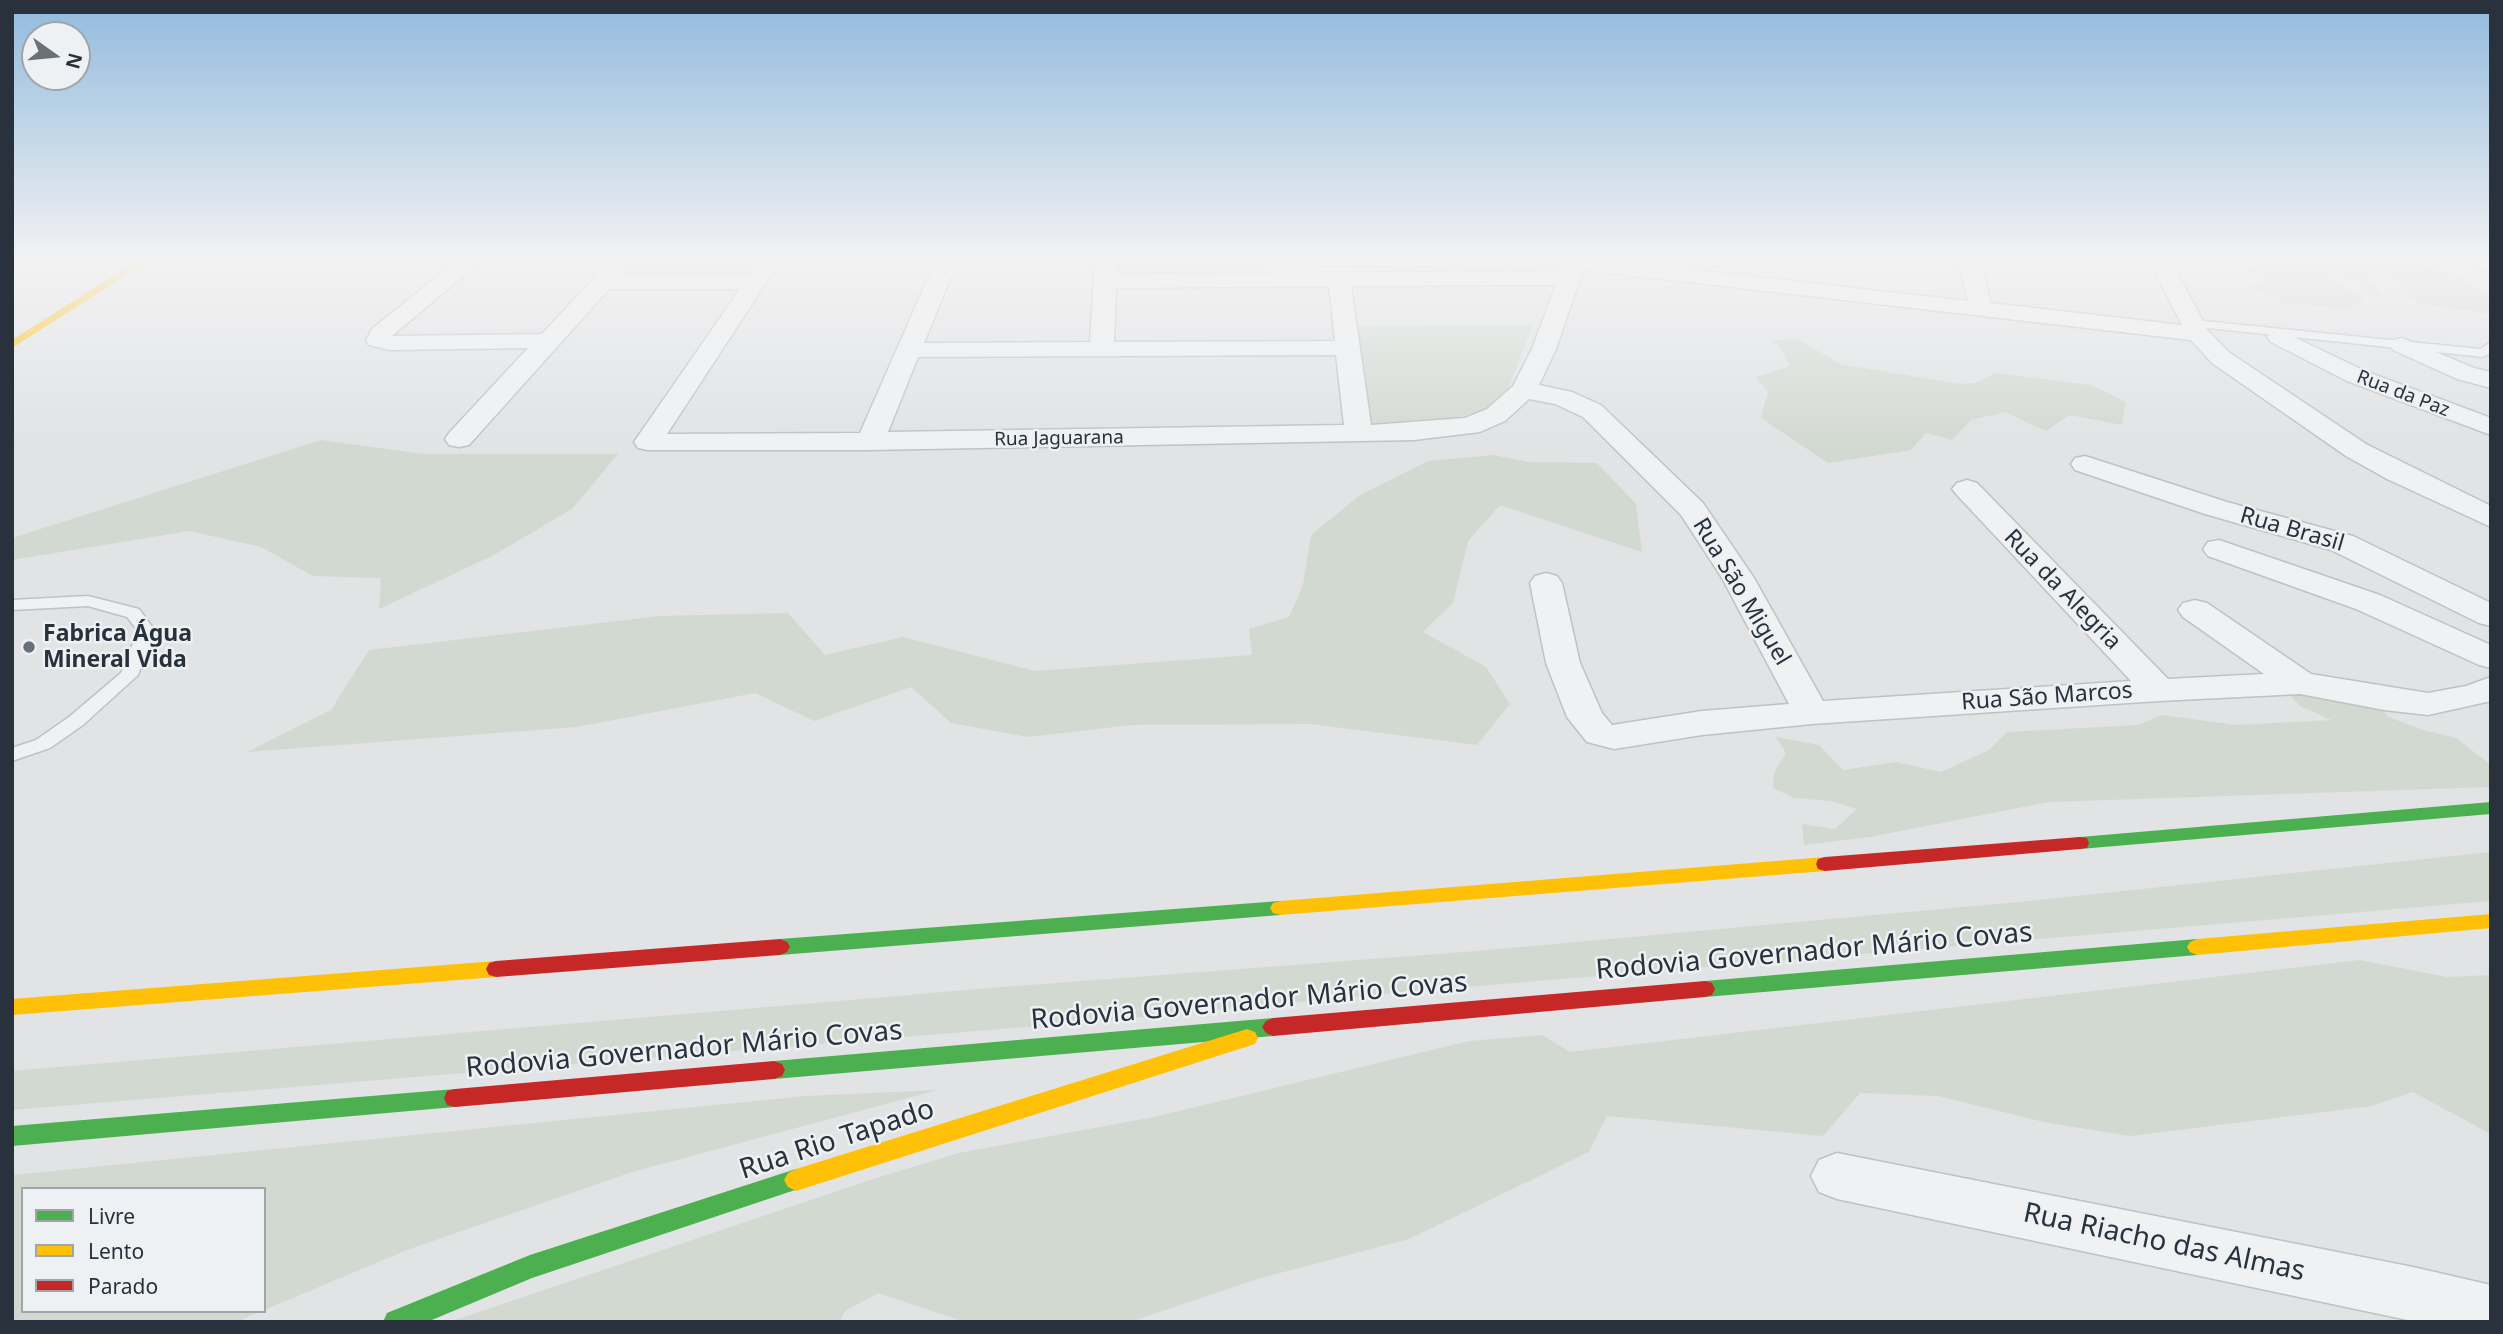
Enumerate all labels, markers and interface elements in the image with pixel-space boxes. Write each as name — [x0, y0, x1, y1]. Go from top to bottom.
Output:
north arrow — [21, 21, 91, 91]
text: N — [60, 50, 89, 72]
street label: Rua da Paz — [2353, 366, 2453, 422]
street label: Rua Jaguarana — [994, 426, 1124, 452]
street label: Rua Brasil — [2237, 502, 2347, 558]
street label: Rua São Miguel — [1686, 513, 1796, 671]
street label: Rua da Alegria — [1998, 524, 2126, 656]
place label: Fabrica Água Mineral Vida — [43, 620, 192, 674]
marker: Fabrica Água Mineral Vida — [21, 639, 37, 655]
street label: Rua São Marcos — [1960, 677, 2134, 717]
street label: Rodovia Governador Mário Covas — [1594, 916, 2034, 988]
street label: Rodovia Governador Mário Covas — [1029, 966, 1469, 1038]
street label: Rodovia Governador Mário Covas — [464, 1014, 904, 1086]
street label: Rua Rio Tapado — [735, 1093, 939, 1187]
legend — [21, 1187, 266, 1313]
street label: Rua Riacho das Almas — [2020, 1197, 2308, 1289]
text: Livre — [88, 1202, 135, 1230]
text: Lento — [88, 1237, 144, 1265]
text: Parado — [88, 1272, 158, 1300]

